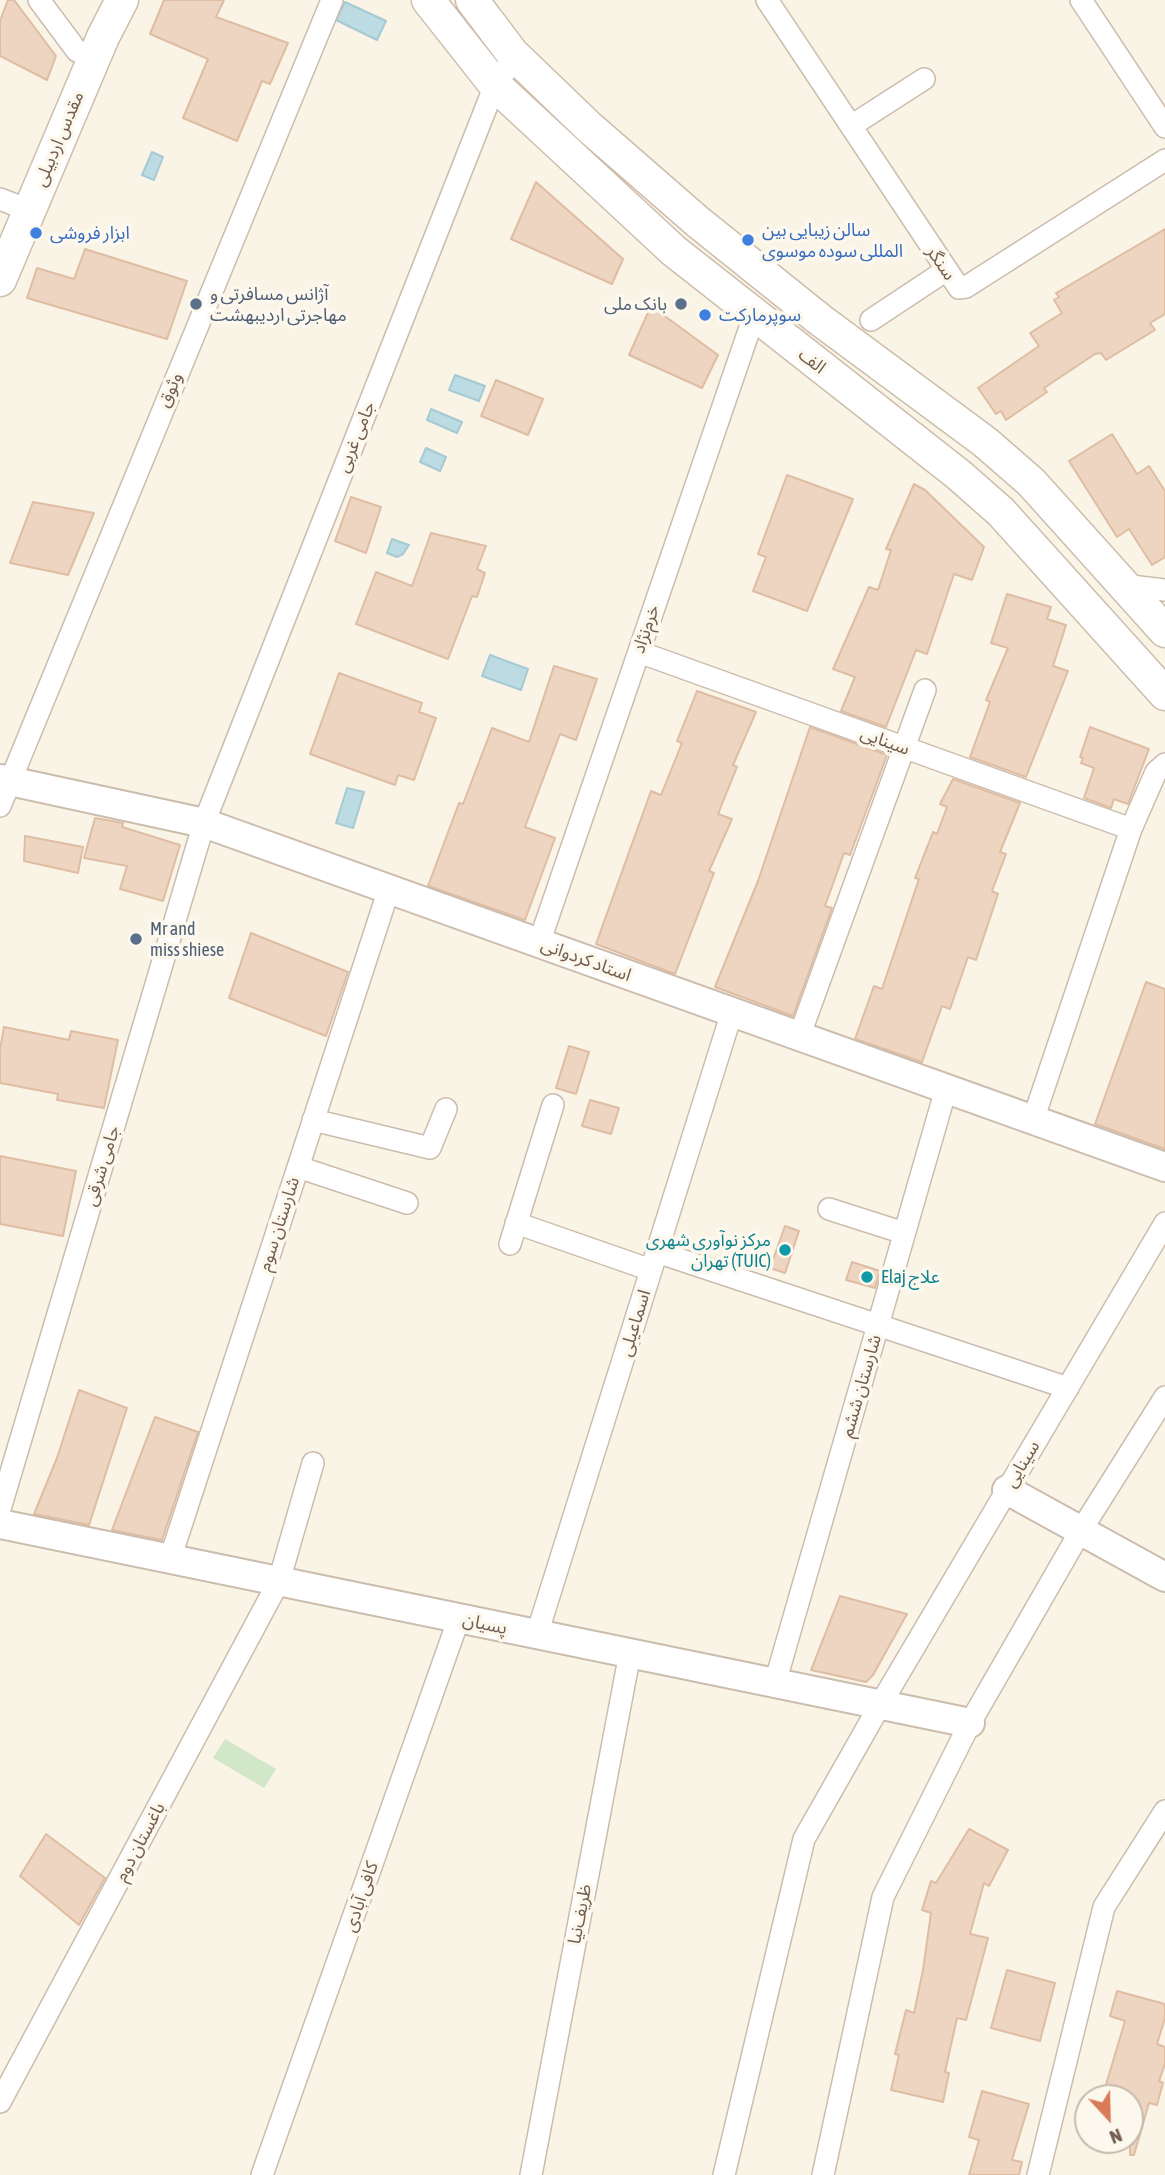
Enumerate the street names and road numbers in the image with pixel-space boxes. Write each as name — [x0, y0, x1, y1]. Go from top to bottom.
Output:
street label: مقدس اردبیلی — [29, 88, 89, 190]
street label: سنگر — [922, 242, 960, 284]
street label: الف — [794, 344, 830, 378]
street label: وثوق — [153, 369, 187, 411]
street label: جامی غربی — [332, 398, 380, 476]
street label: خرم‌نژاد — [628, 602, 664, 656]
street label: سینایی — [857, 722, 913, 760]
street label: استاد کردوانی — [538, 934, 634, 986]
street label: جامی شرقی — [80, 1123, 124, 1209]
street label: شارستان سوم — [254, 1174, 304, 1274]
street label: اسماعیلی — [615, 1287, 655, 1359]
street label: شارستان ششم — [836, 1332, 886, 1440]
street label: سینایی — [1000, 1437, 1044, 1491]
street label: پسیان — [461, 1609, 509, 1639]
street label: باغستان دوم — [110, 1799, 170, 1885]
street label: کافی آبادی — [339, 1859, 383, 1935]
street label: ظریف‌نیا — [564, 1882, 596, 1946]

